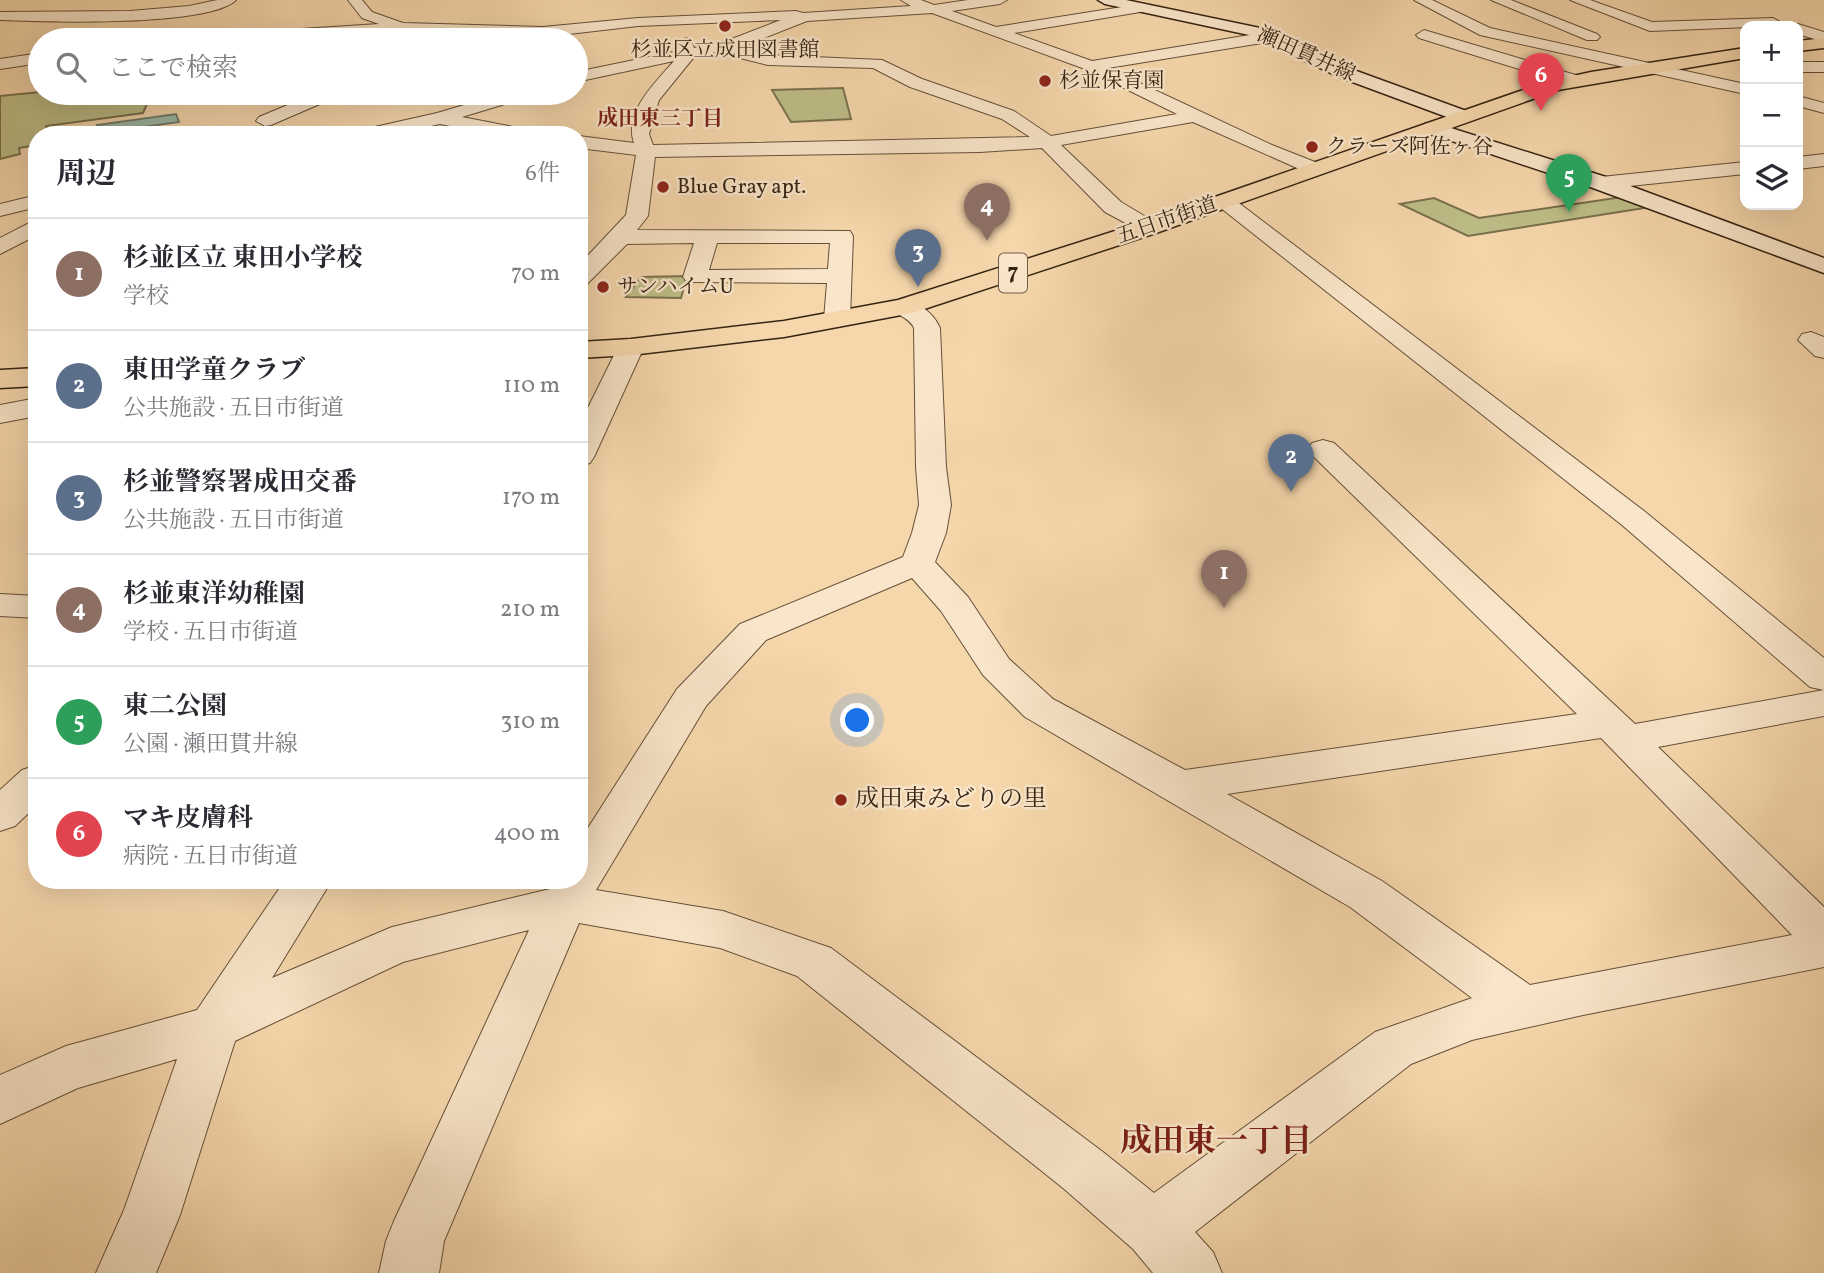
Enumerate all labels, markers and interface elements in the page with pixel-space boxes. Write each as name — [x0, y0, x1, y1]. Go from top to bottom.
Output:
marker: 杉並区立成田図書館 — [717, 18, 733, 34]
street label: 瀬田貫井線 — [1252, 20, 1360, 90]
map controls — [1740, 21, 1803, 210]
button: + — [1740, 21, 1803, 84]
search box — [28, 28, 588, 105]
place label: 杉並区立成田図書館 — [631, 36, 820, 65]
icon: search — [52, 48, 90, 86]
text: ここで検索 — [108, 51, 238, 87]
pin: 6 — [1518, 53, 1564, 111]
place label: 杉並保育園 — [1059, 67, 1164, 96]
marker: 杉並保育園 — [1037, 73, 1053, 89]
button: − — [1740, 84, 1803, 147]
district label: 成田東三丁目 — [597, 105, 723, 134]
place label: クラーズ阿佐ヶ谷 — [1326, 133, 1493, 162]
marker: クラーズ阿佐ヶ谷 — [1304, 139, 1320, 155]
button: layers — [1740, 147, 1803, 210]
text: 周辺 — [56, 154, 116, 196]
pin: 5 — [1546, 154, 1592, 212]
text: 6件 — [525, 158, 560, 190]
place label: Blue Gray apt. — [677, 173, 806, 202]
marker: Blue Gray apt. — [655, 179, 671, 195]
pin: 4 — [964, 183, 1010, 241]
street label: 五日市街道 — [1113, 190, 1221, 252]
pin: 3 — [895, 229, 941, 287]
text: 杉並区立 東田小学校 — [123, 241, 362, 277]
road number: 7 — [999, 254, 1027, 292]
text: 1 — [74, 258, 84, 290]
text: 70 m — [511, 258, 560, 290]
place label: サンハイムU — [617, 273, 734, 302]
marker: サンハイムU — [595, 279, 611, 295]
text: 学校 — [123, 281, 169, 313]
text: 東田学童クラブ — [123, 353, 305, 389]
text: 2 — [73, 370, 85, 402]
text: 110 m — [503, 370, 560, 402]
text: 公共施設 · 五日市街道 — [123, 393, 344, 425]
pin: 2 — [1268, 434, 1314, 492]
text: 杉並警察署成田交番 — [123, 465, 357, 501]
text: 3 — [73, 482, 85, 514]
text: 170 m — [502, 482, 560, 514]
text: 公共施設 · 五日市街道 — [123, 505, 344, 537]
pin: 1 — [1201, 550, 1247, 608]
text: 杉並東洋幼稚園 — [123, 577, 305, 613]
text: 4 — [72, 594, 86, 626]
text: 210 m — [500, 594, 560, 626]
text: 学校 · 五日市街道 — [123, 617, 298, 649]
text: 東二公園 — [123, 689, 227, 725]
your location — [840, 703, 874, 737]
text: 5 — [73, 706, 85, 738]
text: 310 m — [500, 706, 560, 738]
text: 公園 · 瀬田貫井線 — [123, 729, 298, 761]
place label: 成田東みどりの里 — [855, 783, 1047, 817]
marker: 成田東みどりの里 — [833, 792, 849, 808]
text: マキ皮膚科 — [123, 801, 253, 837]
text: 6 — [73, 818, 85, 850]
text: 400 m — [494, 818, 560, 850]
text: 病院 · 五日市街道 — [123, 841, 298, 873]
district label: 成田東一丁目 — [1120, 1121, 1312, 1165]

